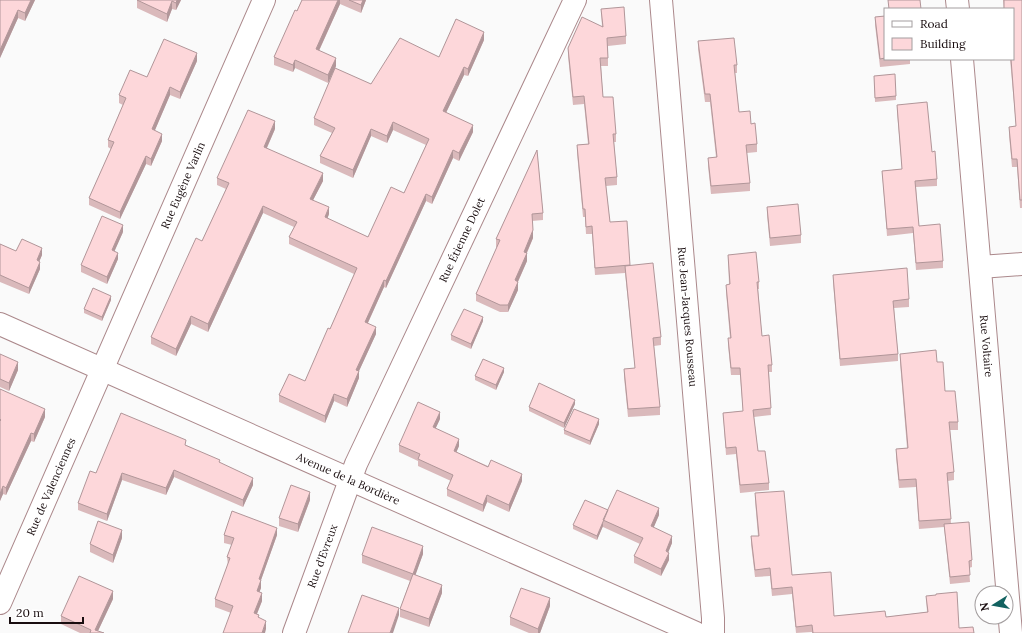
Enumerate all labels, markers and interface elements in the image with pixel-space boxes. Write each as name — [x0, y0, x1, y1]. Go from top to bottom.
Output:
legend — [884, 8, 1014, 60]
text: Road — [920, 16, 948, 31]
text: Building — [920, 36, 966, 51]
street label: Rue Eugène Varlin — [158, 139, 208, 231]
street label: Rue Étienne Dolet — [436, 194, 488, 285]
street label: Rue Jean-Jacques Rousseau — [675, 246, 701, 388]
street label: Rue Voltaire — [977, 314, 996, 378]
street label: Rue de Valenciennes — [23, 436, 78, 538]
street label: Avenue de la Bordière — [293, 449, 402, 508]
street label: Rue d'Evreux — [304, 522, 340, 590]
north arrow — [974, 585, 1014, 625]
scale bar — [10, 599, 83, 625]
text: N — [976, 601, 992, 612]
text: 20 m — [16, 605, 44, 620]

